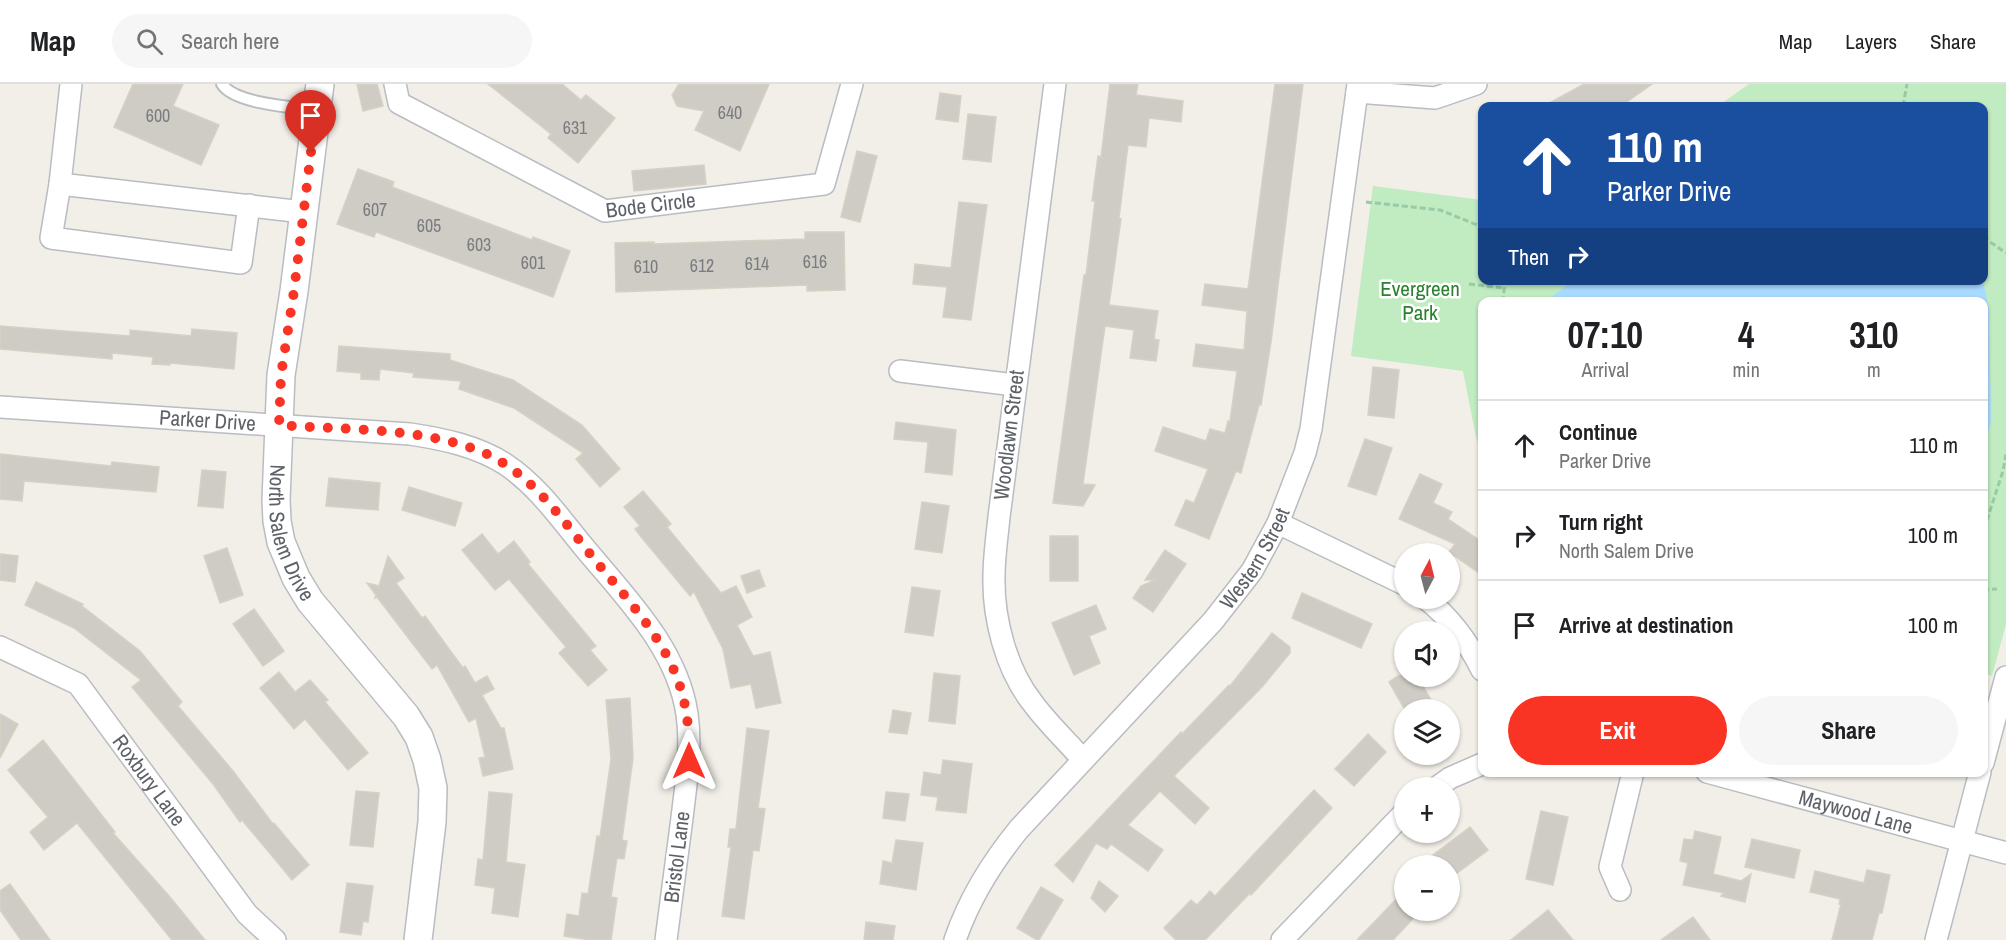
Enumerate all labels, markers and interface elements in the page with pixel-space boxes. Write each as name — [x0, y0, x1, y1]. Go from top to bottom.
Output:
search box — [112, 14, 532, 68]
text: Map — [30, 22, 76, 60]
icon: search — [133, 25, 166, 58]
text: Search here — [181, 26, 279, 56]
text: Map — [1779, 27, 1812, 56]
text: Layers — [1845, 27, 1897, 56]
text: Share — [1930, 27, 1976, 56]
pin — [285, 90, 336, 152]
icon: arrive — [294, 99, 327, 132]
house number: 640 — [718, 100, 742, 125]
house number: 600 — [146, 103, 170, 128]
house number: 631 — [563, 115, 588, 140]
text: 110 m — [1607, 119, 1703, 175]
icon: ahead — [1508, 126, 1586, 204]
text: Parker Drive — [1607, 173, 1731, 209]
street label: Bode Circle — [604, 185, 697, 225]
house number: 607 — [363, 197, 387, 222]
house number: 605 — [417, 213, 441, 238]
house number: 603 — [467, 232, 491, 257]
icon: right — [1561, 240, 1594, 273]
text: Then — [1508, 242, 1549, 272]
house number: 616 — [803, 249, 827, 274]
house number: 601 — [521, 250, 546, 275]
house number: 614 — [745, 251, 769, 276]
house number: 612 — [690, 253, 714, 278]
house number: 610 — [634, 254, 658, 279]
park label: Evergreen Park — [1380, 274, 1460, 327]
text: 07:10 — [1567, 311, 1643, 359]
text: 4 — [1738, 311, 1754, 359]
text: 310 — [1849, 311, 1899, 359]
text: Arrival — [1582, 356, 1629, 383]
text: min — [1732, 356, 1760, 383]
text: m — [1867, 356, 1881, 383]
street label: Woodlawn Street — [986, 368, 1031, 502]
street label: Parker Drive — [158, 403, 257, 438]
text: Continue — [1559, 417, 1637, 447]
icon: ahead — [1508, 429, 1541, 462]
text: 110 m — [1909, 430, 1958, 460]
text: Parker Drive — [1559, 447, 1651, 474]
street label: North Salem Drive — [262, 464, 322, 606]
street label: Western Street — [1213, 503, 1297, 615]
text: Turn right — [1559, 507, 1643, 537]
icon: right — [1508, 519, 1541, 552]
text: 100 m — [1908, 520, 1958, 550]
text: North Salem Drive — [1559, 537, 1694, 564]
north arrow — [1394, 543, 1460, 609]
map controls — [1394, 543, 1460, 921]
icon: arrive — [1508, 609, 1541, 642]
text: Arrive at destination — [1559, 610, 1733, 640]
text: 100 m — [1908, 610, 1958, 640]
button: sound — [1394, 621, 1460, 687]
button: Exit — [1508, 696, 1727, 765]
button: Share — [1739, 696, 1958, 765]
button: layers — [1394, 699, 1460, 765]
street label: Roxbury Lane — [106, 728, 193, 832]
position arrow — [657, 729, 721, 793]
button: + — [1394, 777, 1460, 843]
street label: Maywood Lane — [1796, 783, 1916, 841]
street label: Bristol Lane — [657, 810, 696, 904]
button: − — [1394, 855, 1460, 921]

